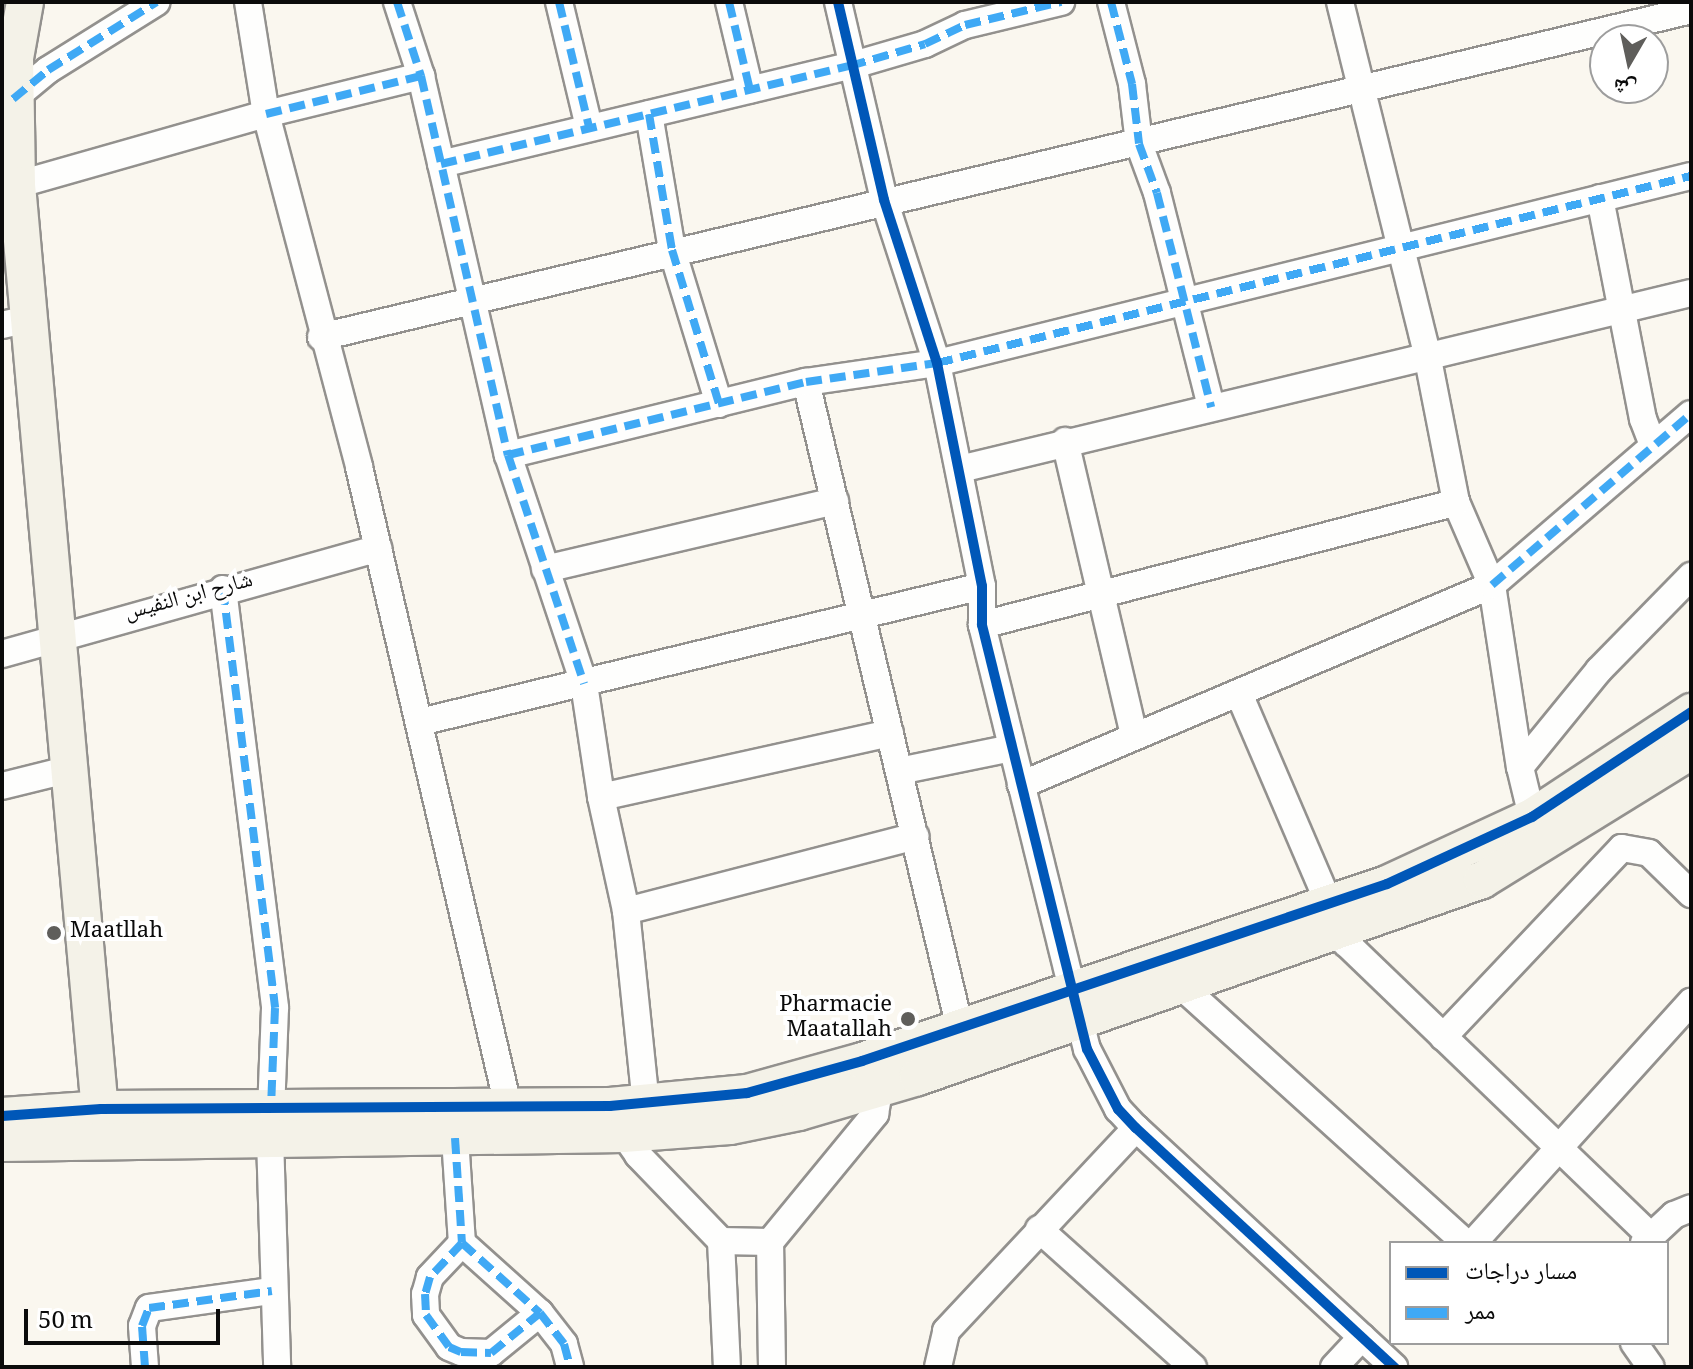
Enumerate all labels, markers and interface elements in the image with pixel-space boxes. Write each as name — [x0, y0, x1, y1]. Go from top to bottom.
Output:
north arrow — [1589, 24, 1669, 104]
text: ش — [1611, 65, 1640, 106]
street label: شارح ابن النفيس — [122, 568, 256, 628]
place label: Maatllah — [70, 920, 163, 946]
marker: Maatllah — [45, 924, 63, 942]
place label: Pharmacie Maatallah — [779, 993, 892, 1044]
marker: Pharmacie Maatallah — [899, 1010, 917, 1028]
legend — [1389, 1241, 1669, 1345]
text: مسار دراجات — [1465, 1253, 1577, 1294]
scale bar — [28, 1293, 224, 1343]
text: ممر — [1465, 1293, 1496, 1334]
text: 50 m — [38, 1302, 93, 1343]

